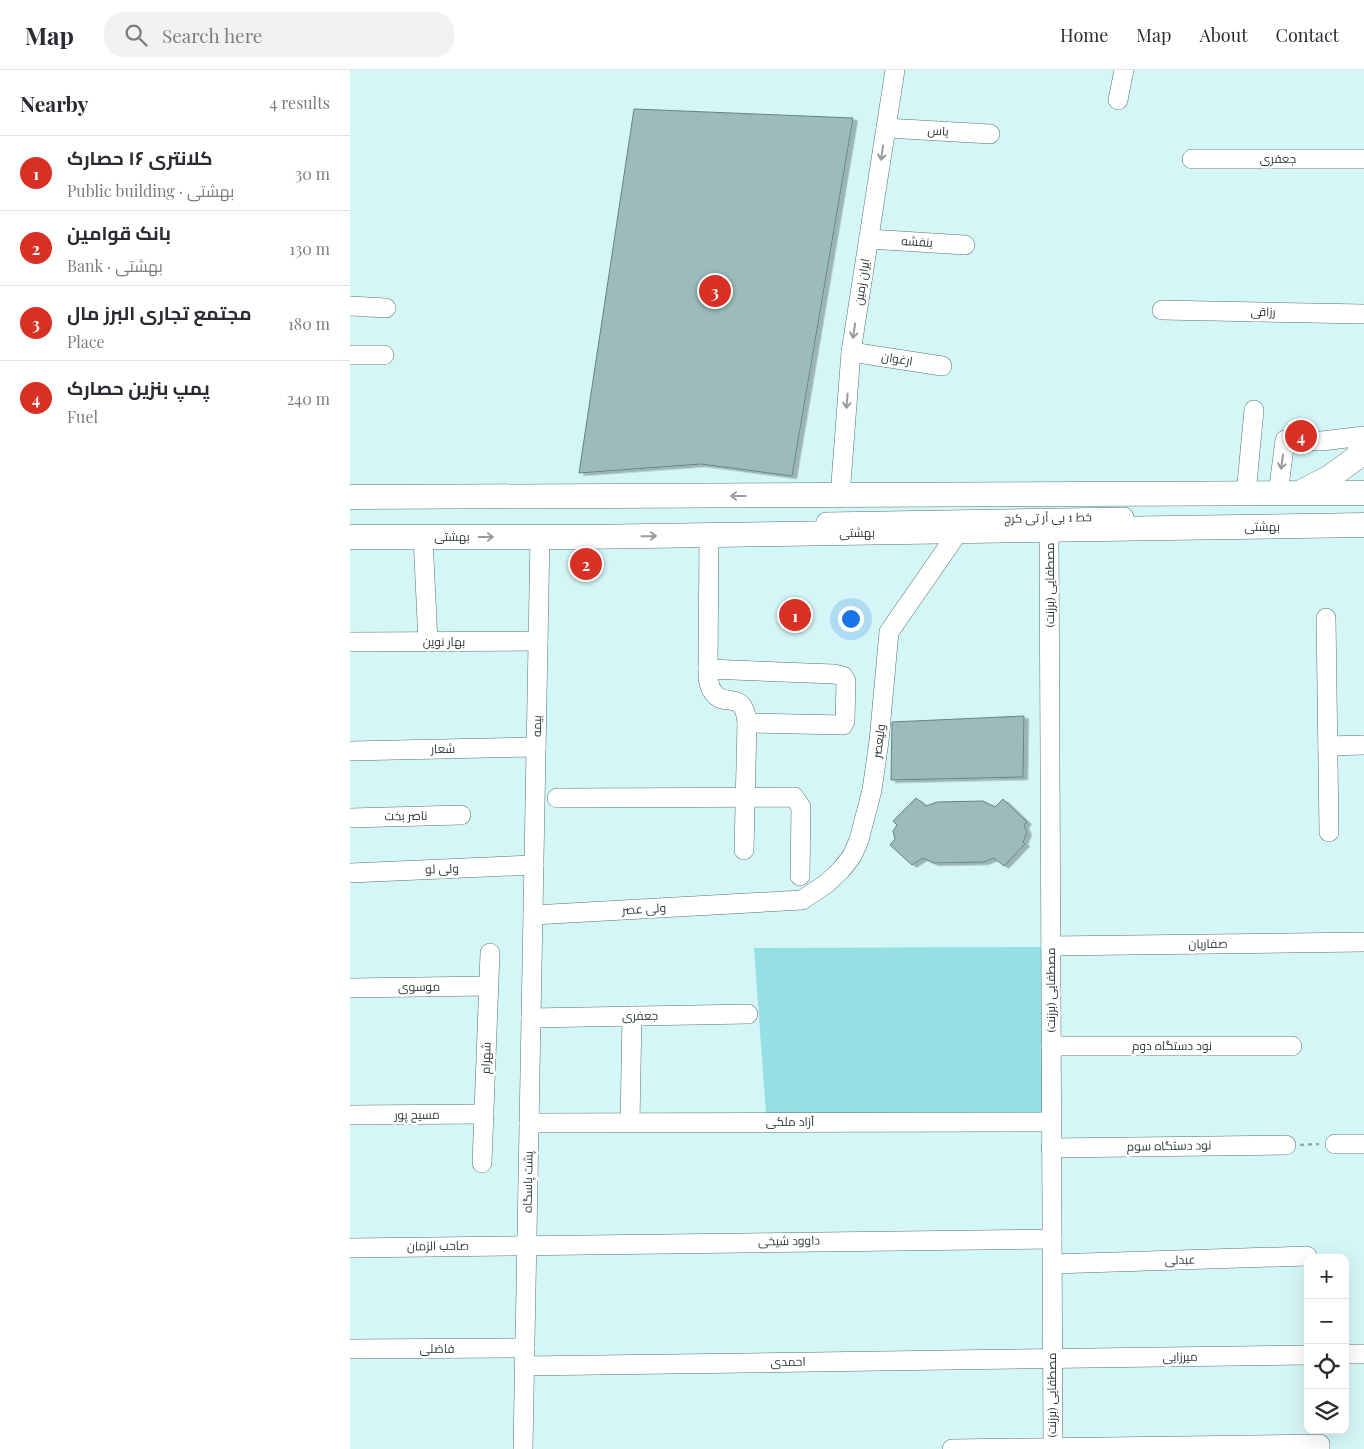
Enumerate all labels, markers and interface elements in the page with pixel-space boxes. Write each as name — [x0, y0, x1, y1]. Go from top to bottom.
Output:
search box — [104, 12, 454, 57]
text: Map — [25, 19, 74, 51]
icon: search — [122, 21, 150, 49]
text: Search here — [162, 22, 262, 48]
text: Home — [1060, 23, 1108, 47]
text: Map — [1136, 23, 1171, 47]
text: About — [1199, 23, 1248, 47]
text: Contact — [1276, 23, 1339, 47]
text: Nearby — [20, 89, 89, 117]
text: 4 results — [269, 92, 330, 113]
street label: یاس — [927, 121, 950, 139]
text: کلانتری ۱۶ حصارک — [67, 144, 213, 170]
one-way arrow — [877, 144, 887, 160]
street label: جعفری — [1260, 150, 1296, 166]
text: 1 — [33, 163, 39, 184]
text: 30 m — [295, 163, 330, 184]
text: Public building · بهشتی — [67, 180, 234, 201]
text: بانک قوامین — [67, 219, 171, 245]
street label: بنفشه — [901, 232, 933, 250]
text: 2 — [32, 238, 40, 259]
text: 130 m — [289, 238, 330, 259]
text: Bank · بهشتی — [67, 255, 163, 276]
street label: ایران زمین — [849, 257, 873, 306]
pin: 3 — [699, 272, 731, 310]
text: مجتمع تجاری البرز مال — [67, 299, 252, 325]
street label: رزاقی — [1250, 303, 1276, 319]
text: 3 — [32, 313, 40, 334]
text: 180 m — [288, 313, 330, 334]
one-way arrow — [849, 322, 859, 338]
text: Place — [67, 331, 105, 352]
street label: ارغوان — [880, 348, 914, 368]
text: پمپ بنزین حصارک — [67, 374, 210, 400]
text: 4 — [32, 388, 40, 409]
text: 240 m — [287, 388, 330, 409]
one-way arrow — [842, 393, 852, 409]
text: Fuel — [67, 406, 98, 427]
pin: 4 — [1285, 417, 1317, 455]
one-way arrow — [1277, 454, 1287, 470]
one-way arrow — [730, 491, 746, 501]
street label: خط 1 بی آر تی کرج — [1004, 508, 1092, 527]
street label: بهشتی — [1244, 518, 1280, 534]
street label: بهشتی — [839, 524, 875, 540]
street label: بهشتی — [434, 528, 470, 544]
one-way arrow — [640, 531, 656, 540]
one-way arrow — [478, 532, 494, 542]
street label: مصطفایی (برزنت) — [1041, 543, 1057, 627]
pin: 2 — [570, 545, 602, 583]
pin: 1 — [779, 596, 811, 634]
your location — [838, 606, 864, 632]
street label: بهار نوین — [423, 633, 465, 649]
street label: بیمه — [528, 715, 544, 737]
street label: ولیعصر — [868, 723, 888, 760]
street label: شعار — [430, 740, 455, 756]
street label: ناصر بخت — [384, 807, 428, 823]
street label: ولی لو — [425, 859, 459, 877]
street label: ولی عصر — [621, 899, 666, 917]
street label: صفاریان — [1188, 935, 1228, 951]
street label: مصطفایی (برزنت) — [1042, 948, 1058, 1032]
street label: موسوی — [398, 978, 440, 994]
street label: جعفری — [622, 1007, 658, 1023]
street label: نود دستگاه دوم — [1132, 1037, 1212, 1054]
street label: شهرام — [476, 1042, 495, 1074]
street label: مسیح پور — [393, 1106, 440, 1124]
street label: آزاد ملکی — [766, 1113, 815, 1129]
street label: نود دستگاه سوم — [1127, 1136, 1211, 1155]
street label: پشت پاسگاه — [518, 1150, 538, 1213]
street label: داوود شیخی — [758, 1231, 820, 1249]
street label: صاحب الزمان — [407, 1236, 469, 1254]
street label: عبدلی — [1164, 1250, 1196, 1268]
map controls — [1304, 1254, 1349, 1434]
button: + — [1304, 1254, 1349, 1299]
button: − — [1304, 1299, 1349, 1344]
street label: فاضلی — [420, 1340, 454, 1356]
button: locate — [1304, 1344, 1349, 1389]
street label: میرزایی — [1162, 1348, 1198, 1364]
street label: احمدی — [770, 1353, 806, 1369]
street label: مصطفایی (برزنت) — [1043, 1353, 1059, 1437]
button: layers — [1304, 1389, 1349, 1434]

